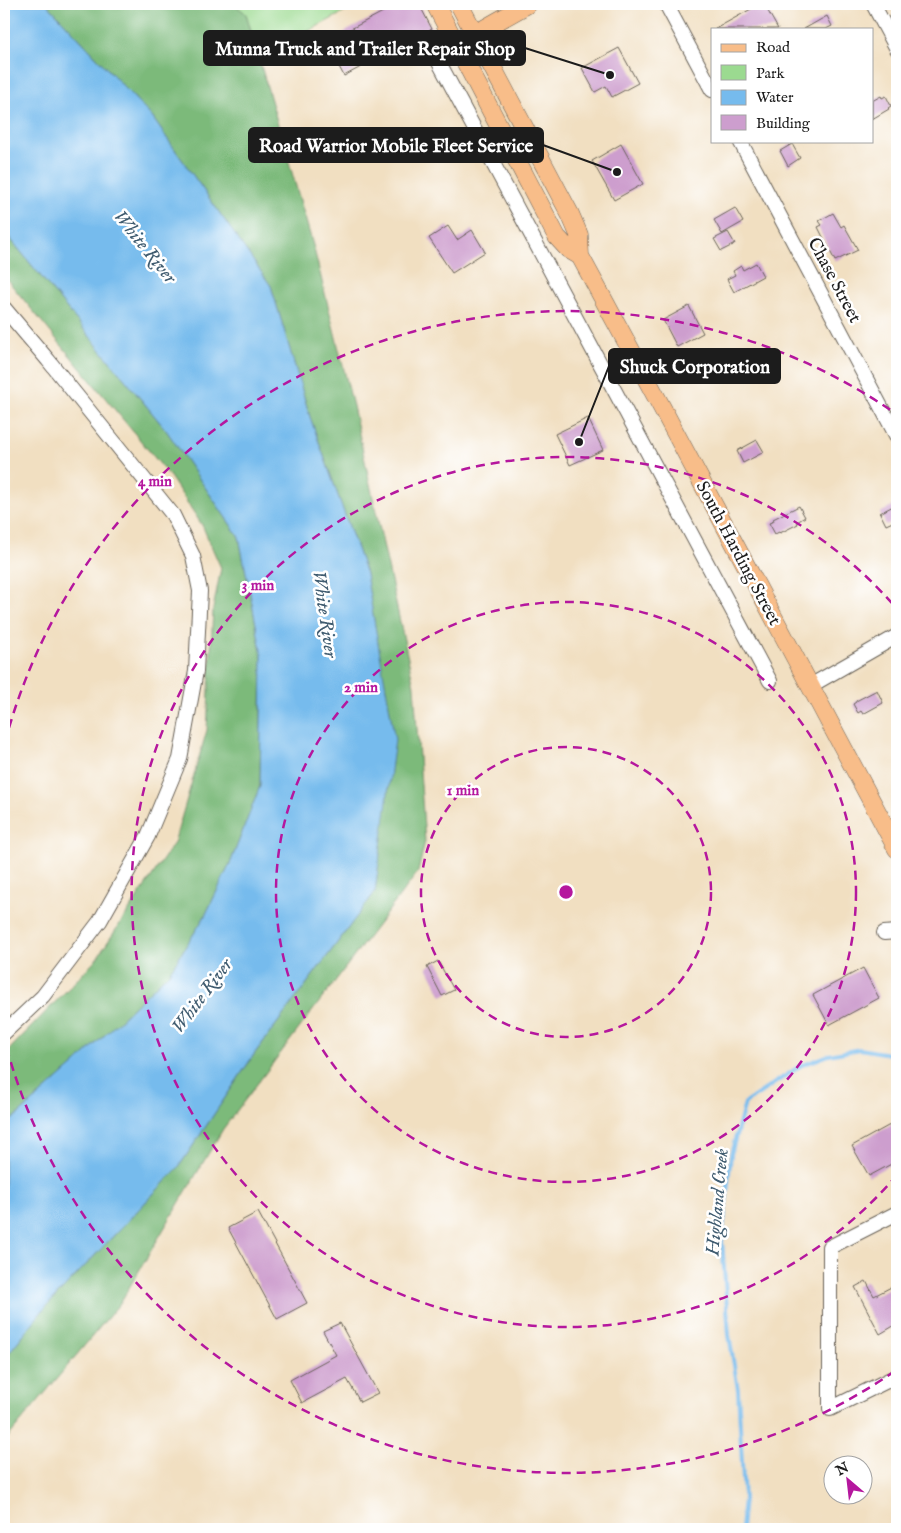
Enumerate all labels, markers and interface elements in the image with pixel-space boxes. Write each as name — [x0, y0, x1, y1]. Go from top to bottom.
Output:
legend — [711, 28, 874, 142]
callout: Munna Truck and Trailer Repair Shop — [204, 31, 525, 65]
text: Munna Truck and Trailer Repair Shop — [215, 38, 516, 62]
text: Road — [756, 38, 791, 57]
text: Park — [756, 64, 786, 83]
text: Water — [756, 88, 794, 107]
text: Building — [756, 114, 811, 133]
callout: Road Warrior Mobile Fleet Service — [249, 128, 543, 162]
text: Road Warrior Mobile Fleet Service — [259, 135, 534, 159]
water label: White River — [108, 206, 182, 290]
street label: Chase Street — [802, 234, 866, 327]
callout: Shuck Corporation — [609, 349, 780, 383]
text: Shuck Corporation — [620, 356, 770, 380]
text: 4 min — [138, 472, 172, 491]
street label: South Harding Street — [690, 478, 785, 630]
water label: White River — [306, 569, 342, 661]
text: 3 min — [242, 576, 274, 595]
text: 2 min — [344, 678, 378, 697]
text: 1 min — [447, 781, 479, 800]
centre of rings — [557, 883, 575, 901]
water label: White River — [167, 953, 239, 1038]
water label: Highland Creek — [701, 1147, 735, 1258]
north arrow — [824, 1456, 874, 1506]
text: N — [832, 1459, 852, 1481]

